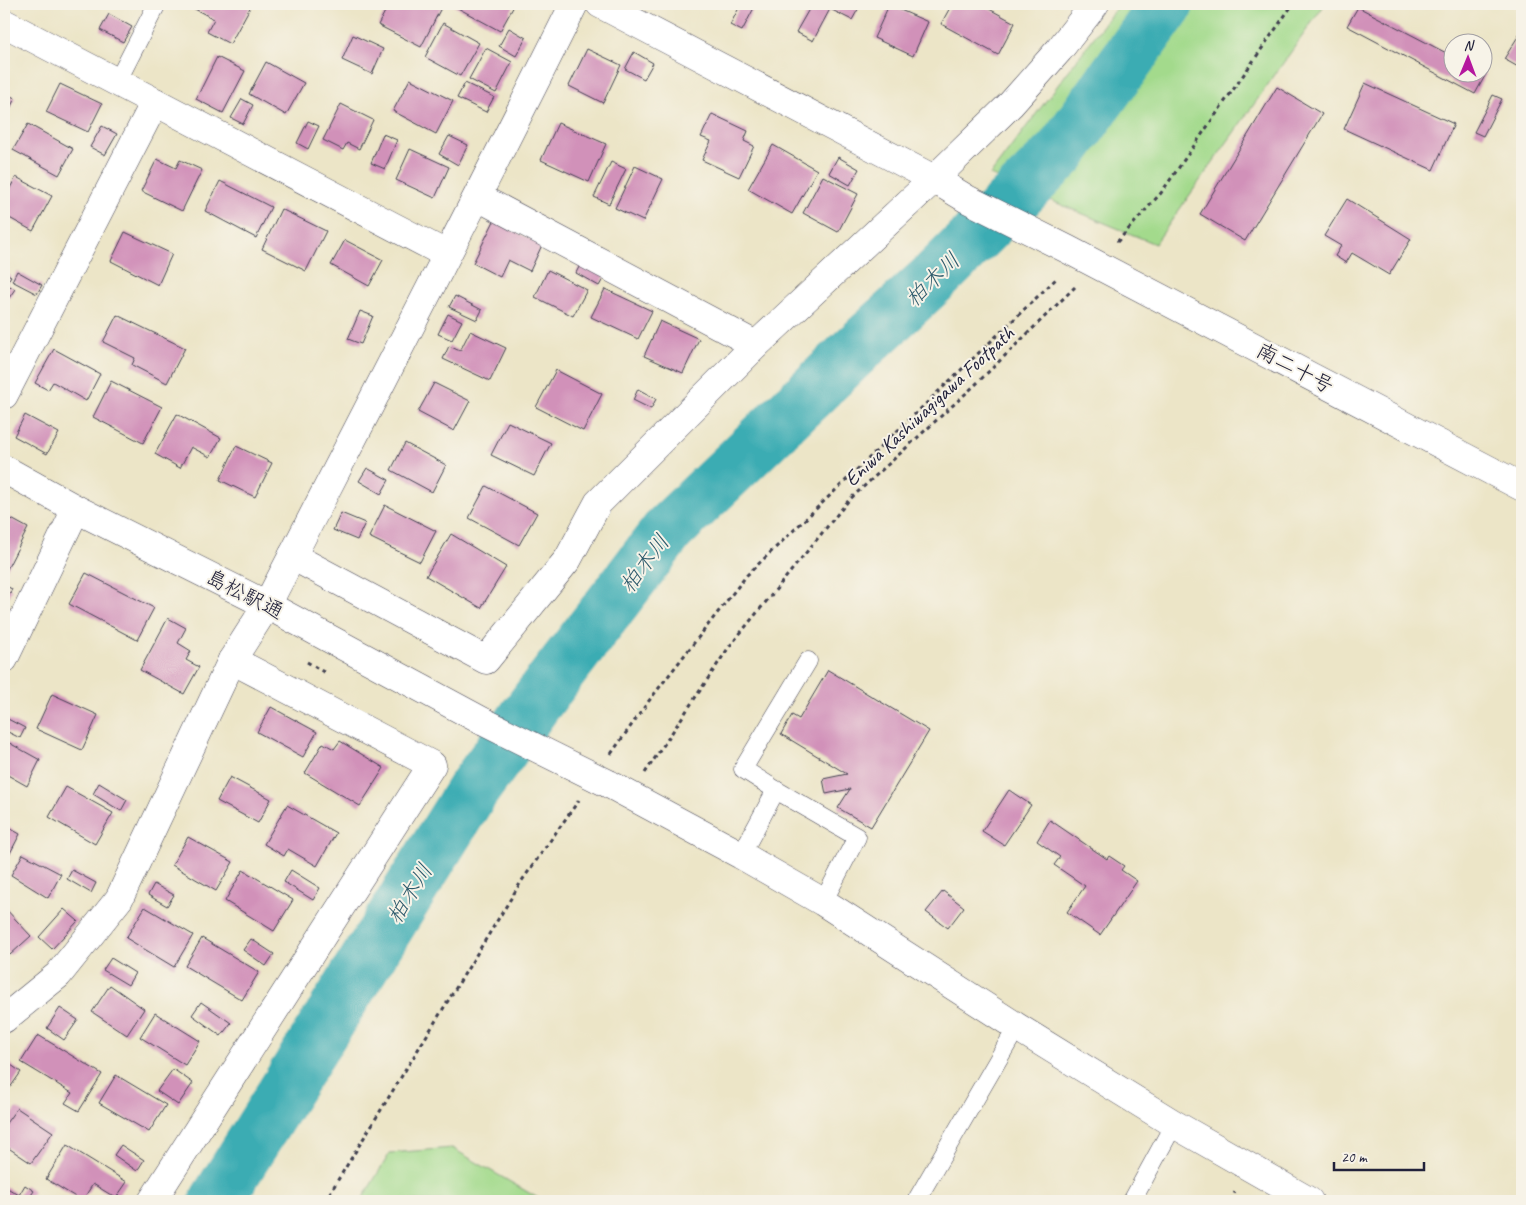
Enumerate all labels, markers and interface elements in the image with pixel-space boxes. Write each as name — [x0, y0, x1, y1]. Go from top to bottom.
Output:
north arrow — [1444, 32, 1494, 82]
text: N — [1464, 37, 1475, 54]
water label: 柏木川 — [899, 247, 966, 313]
street label: Eniwa Kashiwagigawa Footpath — [839, 320, 1020, 492]
street label: 南二十号 — [1252, 337, 1338, 399]
water label: 柏木川 — [614, 529, 676, 598]
street label: 島松駅通 — [202, 563, 288, 625]
water label: 柏木川 — [380, 858, 439, 929]
scale bar — [1334, 1140, 1424, 1172]
text: 20 m — [1341, 1148, 1368, 1167]

